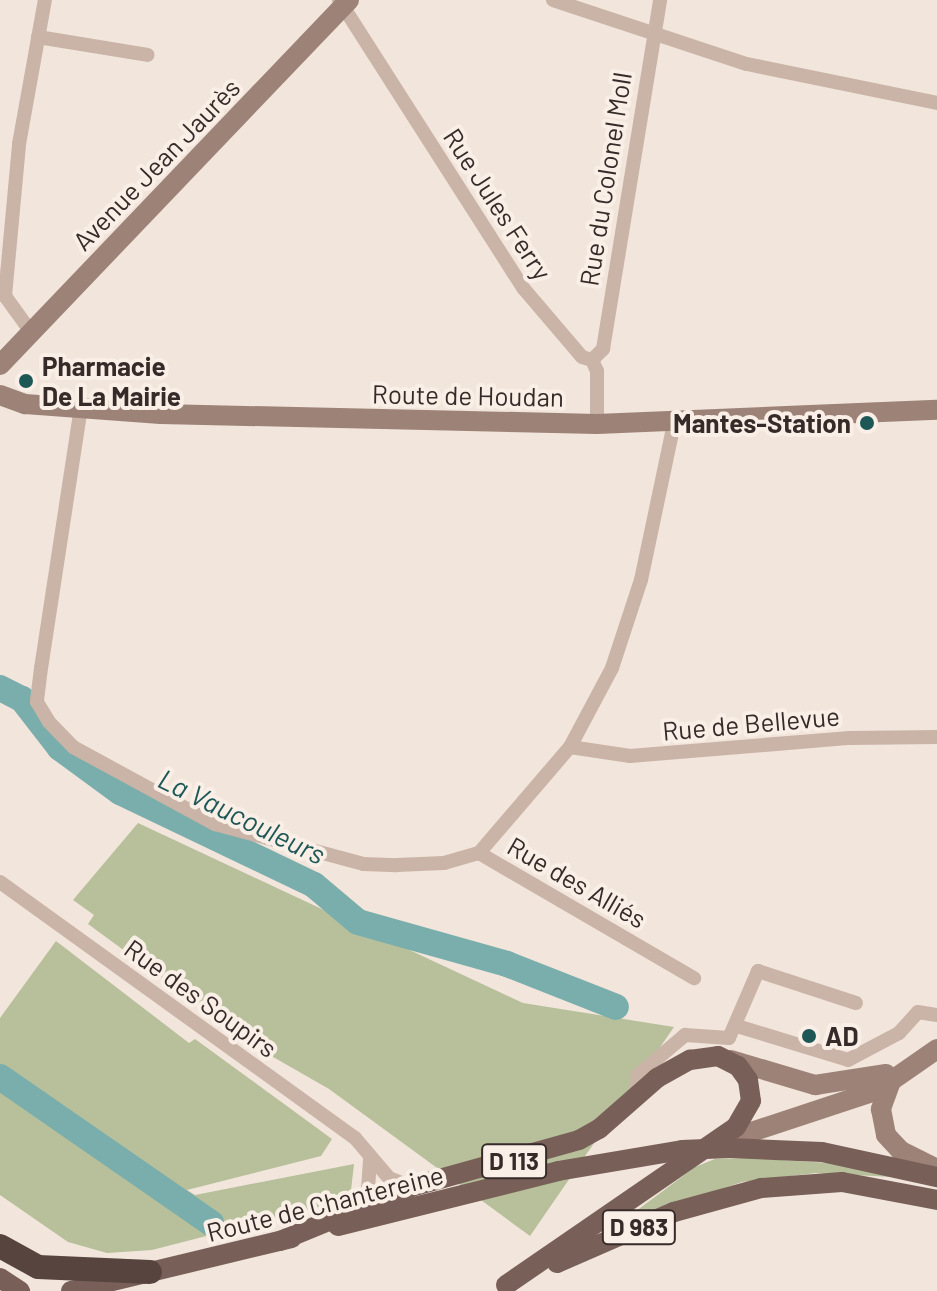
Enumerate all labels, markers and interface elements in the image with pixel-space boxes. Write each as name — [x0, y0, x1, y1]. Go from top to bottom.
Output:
street label: Rue du Colonel Moll — [573, 70, 637, 288]
street label: Avenue Jean Jaurès — [66, 72, 246, 256]
street label: Rue Jules Ferry — [437, 122, 559, 286]
place label: Pharmacie De La Mairie — [42, 350, 181, 412]
marker: Pharmacie De La Mairie — [17, 372, 35, 390]
street label: Route de Houdan — [372, 378, 564, 412]
place label: Mantes-Station — [673, 407, 851, 439]
marker: Mantes-Station — [858, 414, 876, 432]
street label: Rue de Bellevue — [661, 700, 841, 746]
water label: La Vaucouleurs — [153, 761, 331, 871]
street label: Rue des Alliés — [502, 830, 652, 934]
street label: Rue des Soupirs — [119, 932, 283, 1064]
place label: AD — [825, 1020, 859, 1052]
marker: AD — [800, 1027, 818, 1045]
road number: D 113 — [480, 1141, 548, 1181]
street label: Route de Chantereine — [203, 1158, 447, 1248]
road number: D 983 — [601, 1207, 677, 1247]

